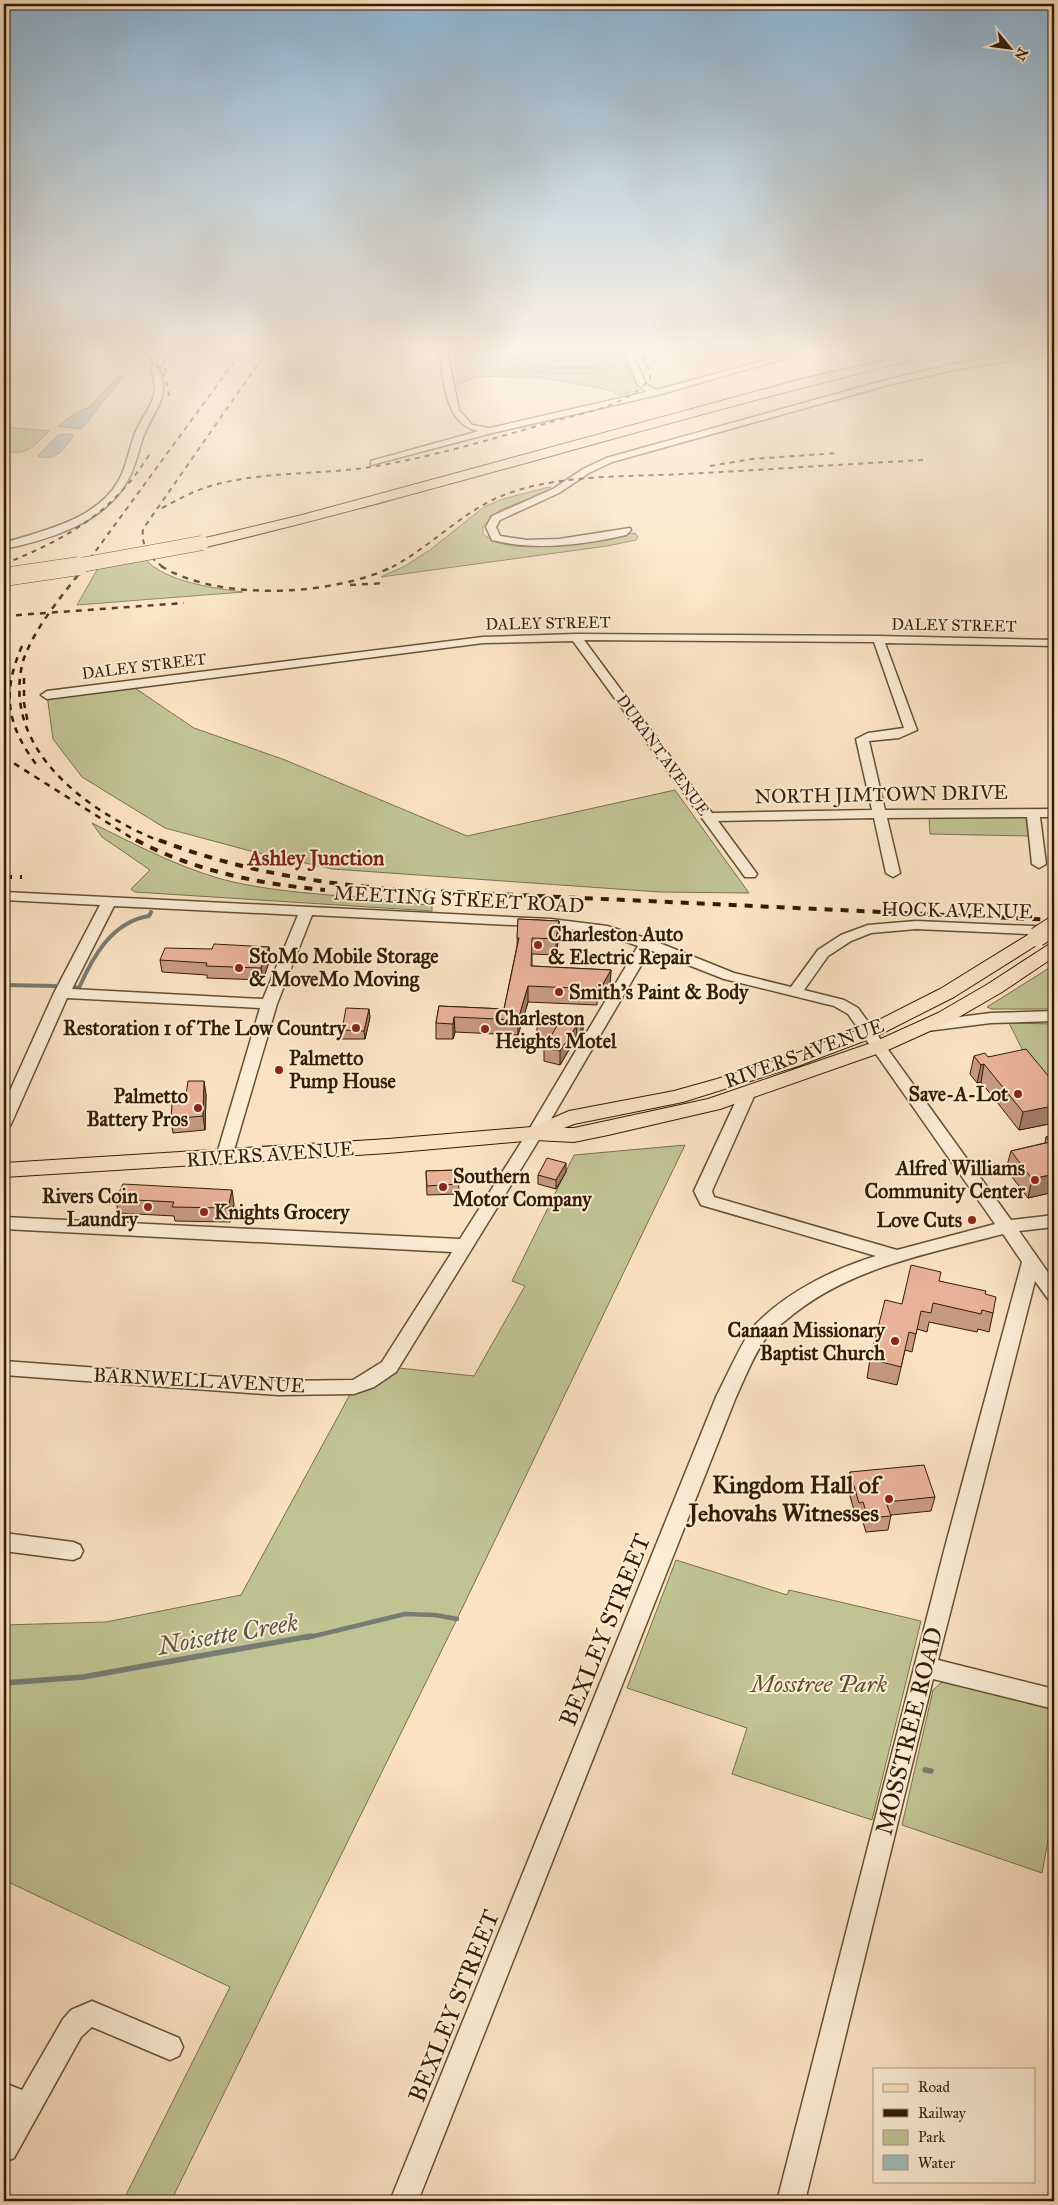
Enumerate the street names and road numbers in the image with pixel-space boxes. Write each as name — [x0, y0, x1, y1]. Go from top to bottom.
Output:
street label: DALEY STREET — [485, 612, 611, 634]
street label: DALEY STREET — [891, 614, 1017, 636]
street label: DALEY STREET — [81, 649, 207, 683]
street label: DURANT AVENUE — [613, 691, 713, 819]
street label: NORTH JIMTOWN DRIVE — [754, 780, 1008, 809]
street label: MEETING STREET ROAD — [333, 880, 585, 918]
street label: HOCK AVENUE — [881, 897, 1033, 923]
street label: RIVERS AVENUE — [721, 1013, 887, 1093]
street label: RIVERS AVENUE — [185, 1136, 355, 1172]
street label: BARNWELL AVENUE — [92, 1362, 306, 1398]
street label: BEXLEY STREET — [553, 1530, 657, 1730]
street label: MOSSTREE ROAD — [869, 1624, 949, 1838]
street label: BEXLEY STREET — [402, 1906, 506, 2106]

